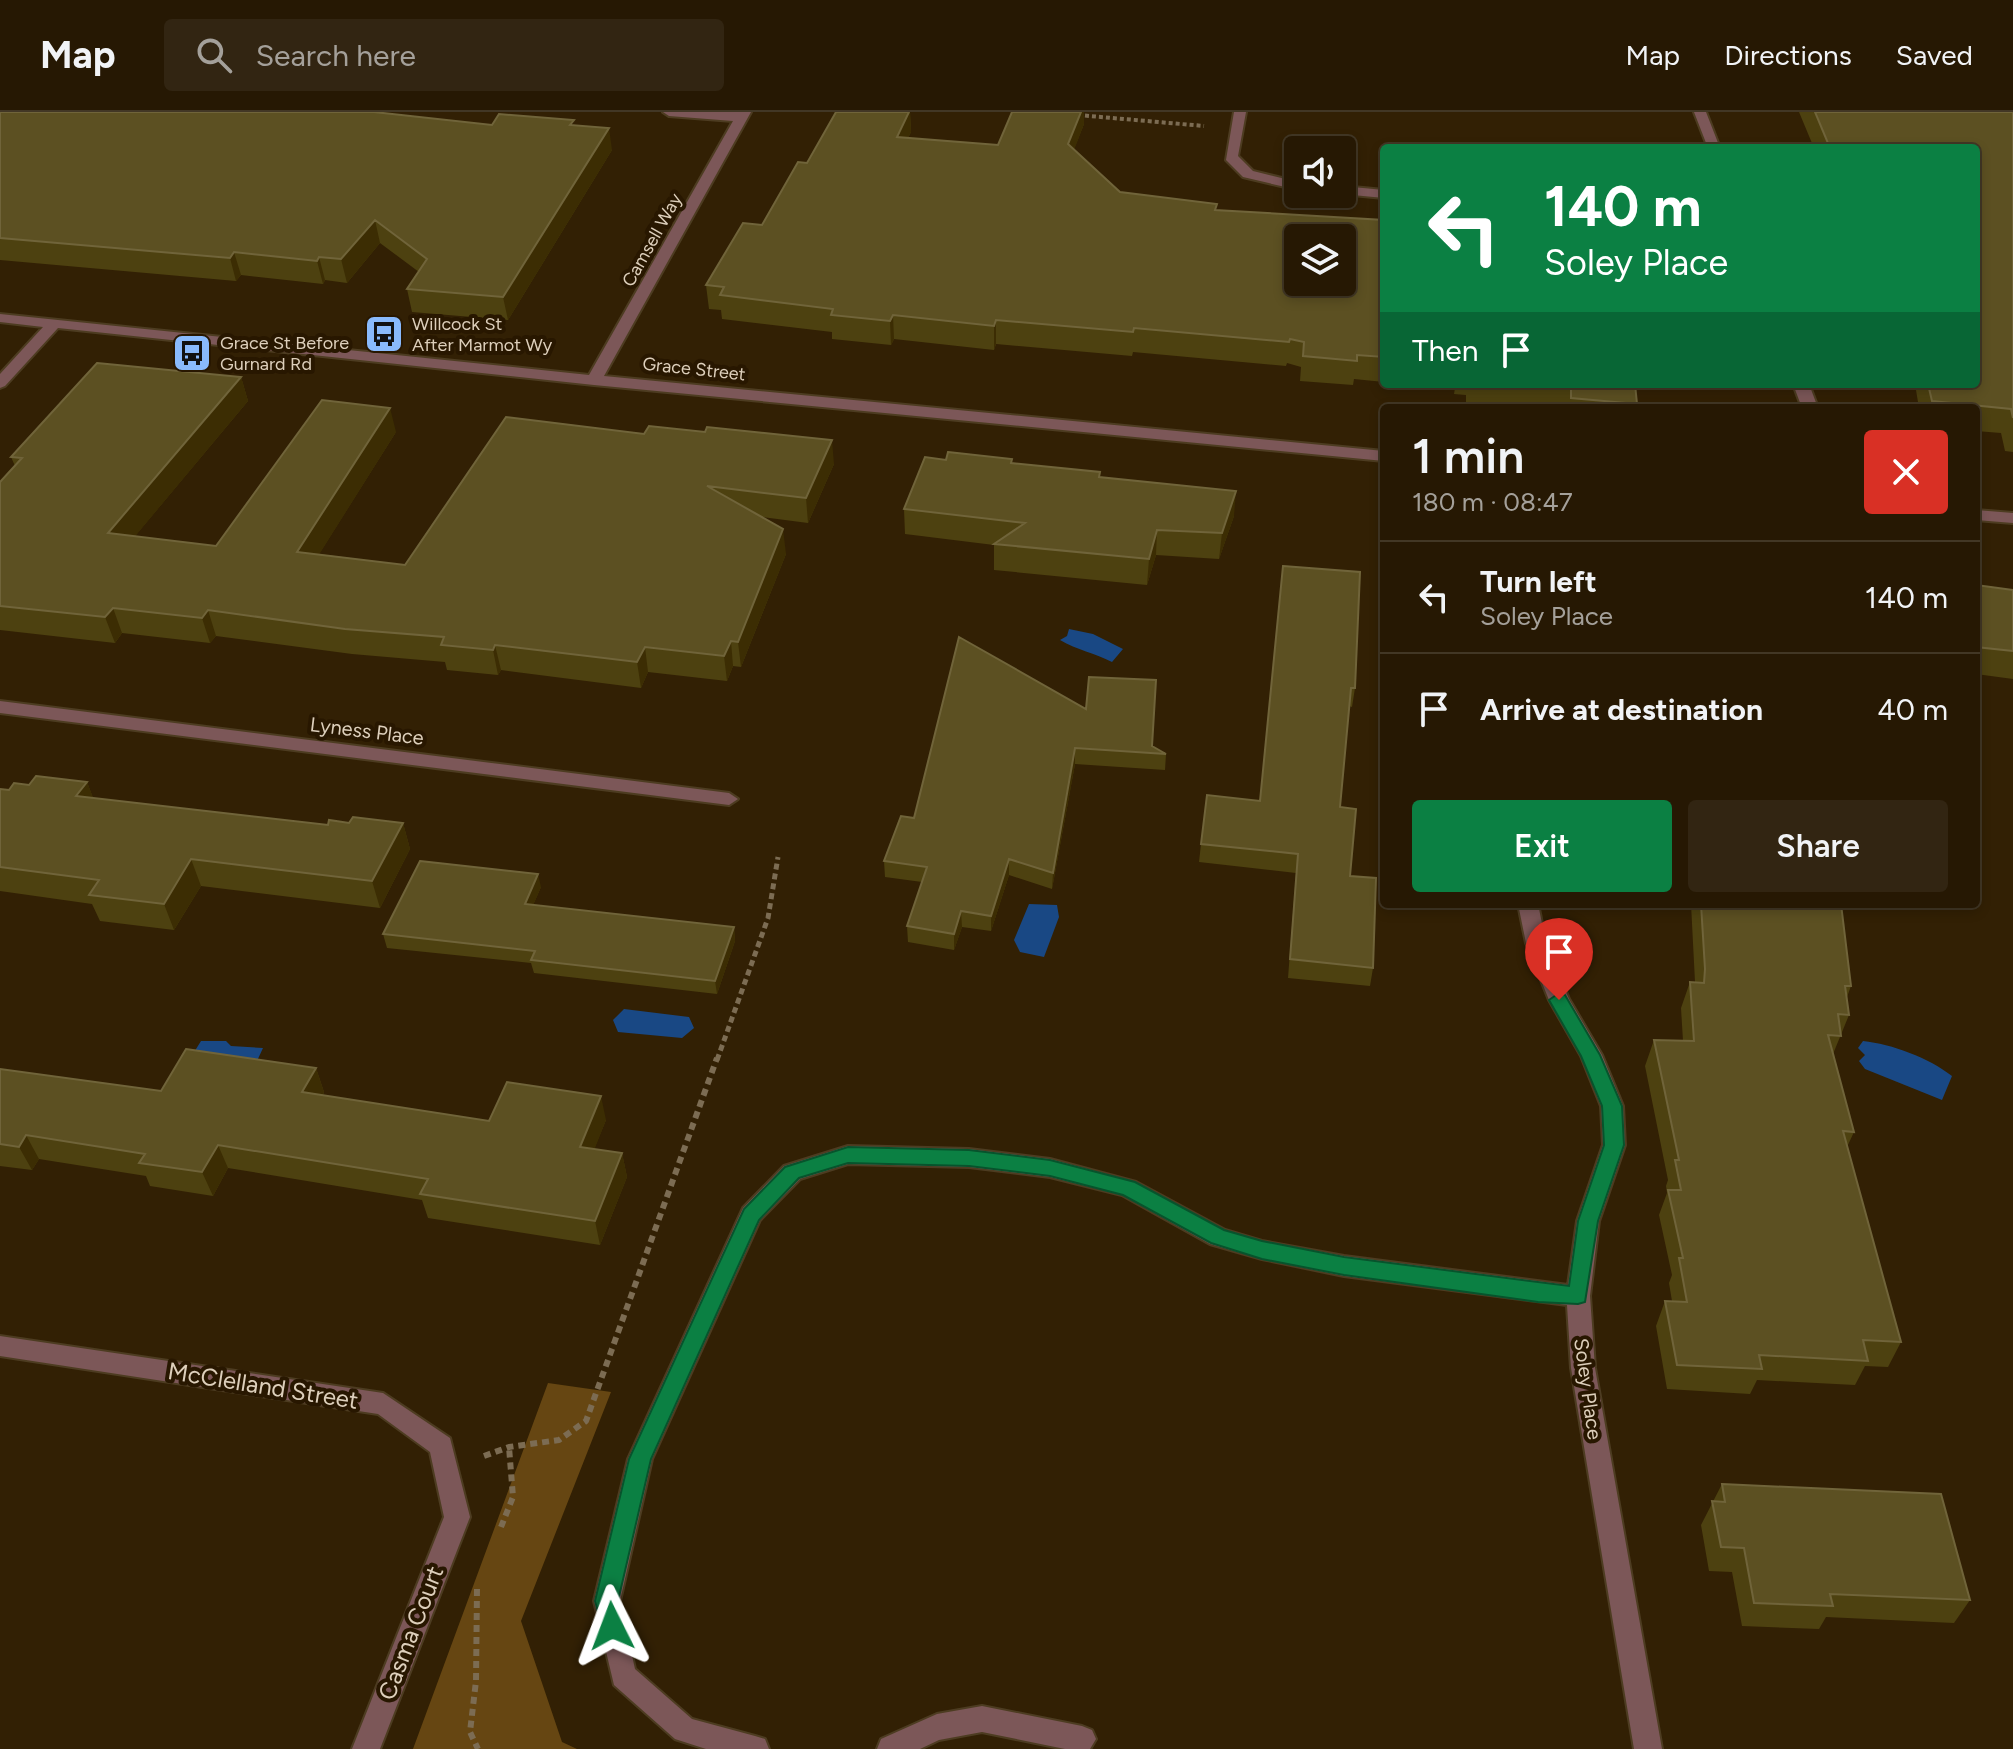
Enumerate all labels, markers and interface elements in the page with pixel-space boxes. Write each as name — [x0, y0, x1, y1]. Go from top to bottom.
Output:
search box — [164, 19, 724, 91]
text: Map — [40, 32, 116, 78]
icon: search — [192, 33, 236, 77]
text: Search here — [256, 37, 416, 74]
text: Map — [1626, 38, 1680, 72]
text: Directions — [1724, 38, 1852, 72]
text: Saved — [1896, 38, 1973, 72]
map controls — [1284, 136, 1356, 296]
button: sound — [1284, 136, 1356, 208]
text: 140 m — [1544, 173, 1702, 240]
icon: left — [1412, 176, 1516, 280]
street label: Camsell Way — [617, 189, 687, 290]
button: layers — [1284, 224, 1356, 296]
text: Soley Place — [1544, 241, 1728, 284]
bus stop icon: Willcock St After Marmot Wy — [363, 313, 405, 355]
place label: Willcock St After Marmot Wy — [412, 313, 553, 356]
icon: arrive — [1494, 328, 1538, 372]
bus stop icon: Grace St Before Gurnard Rd — [171, 332, 213, 374]
place label: Grace St Before Gurnard Rd — [220, 332, 349, 375]
text: Then — [1412, 332, 1478, 369]
street label: Grace Street — [641, 353, 747, 385]
text: 1 min — [1412, 427, 1524, 485]
button: close — [1864, 430, 1948, 514]
text: 180 m · 08:47 — [1412, 486, 1573, 518]
text: Turn left — [1480, 563, 1597, 600]
icon: left — [1412, 575, 1456, 619]
text: 140 m — [1865, 579, 1948, 616]
text: Soley Place — [1480, 600, 1613, 632]
icon: arrive — [1412, 687, 1456, 731]
text: Arrive at destination — [1480, 691, 1763, 728]
text: 40 m — [1877, 691, 1948, 728]
street label: Lyness Place — [309, 712, 425, 750]
button: Exit — [1412, 800, 1672, 892]
button: Share — [1688, 800, 1948, 892]
pin — [1525, 918, 1593, 1000]
icon: arrive — [1537, 930, 1581, 974]
street label: Soley Place — [1569, 1337, 1607, 1441]
street label: McClelland Street — [166, 1356, 360, 1415]
street label: Casma Court — [372, 1562, 449, 1704]
position arrow — [570, 1584, 654, 1668]

